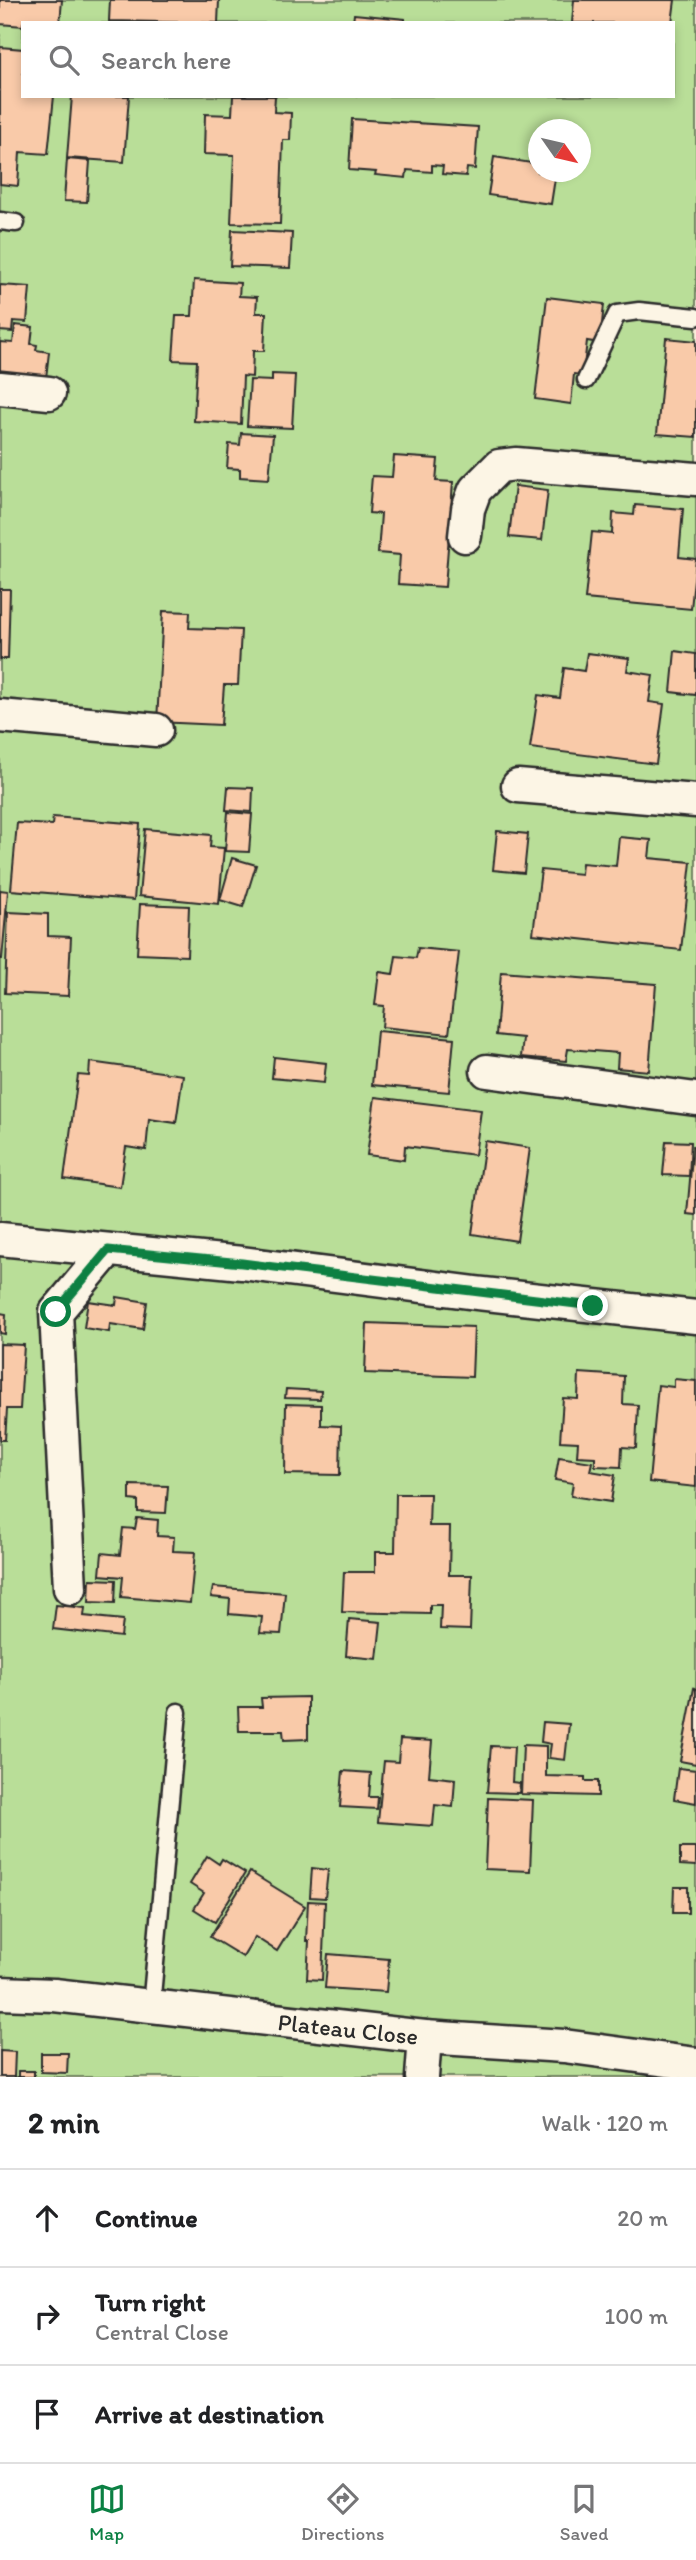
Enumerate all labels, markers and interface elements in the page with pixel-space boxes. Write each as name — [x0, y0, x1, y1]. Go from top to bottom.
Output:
search box — [21, 21, 675, 98]
icon: search — [45, 41, 83, 79]
text: Search here — [101, 44, 231, 76]
north arrow — [528, 119, 591, 182]
route end — [577, 1290, 608, 1321]
route start — [40, 1296, 71, 1327]
street label: Plateau Close — [276, 2007, 420, 2051]
text: 2 min — [28, 2104, 99, 2141]
text: Walk · 120 m — [542, 2109, 668, 2137]
icon: ahead — [28, 2199, 66, 2237]
text: Continue — [95, 2202, 198, 2234]
text: 20 m — [617, 2204, 668, 2232]
text: Turn right — [95, 2286, 206, 2318]
icon: right — [28, 2297, 66, 2335]
text: 100 m — [604, 2302, 668, 2330]
text: Central Close — [95, 2318, 229, 2346]
icon: arrive — [28, 2395, 66, 2433]
text: Arrive at destination — [95, 2398, 324, 2430]
tab: Map — [88, 2480, 126, 2545]
tab: Directions — [301, 2480, 385, 2545]
tab: Saved — [560, 2480, 608, 2545]

